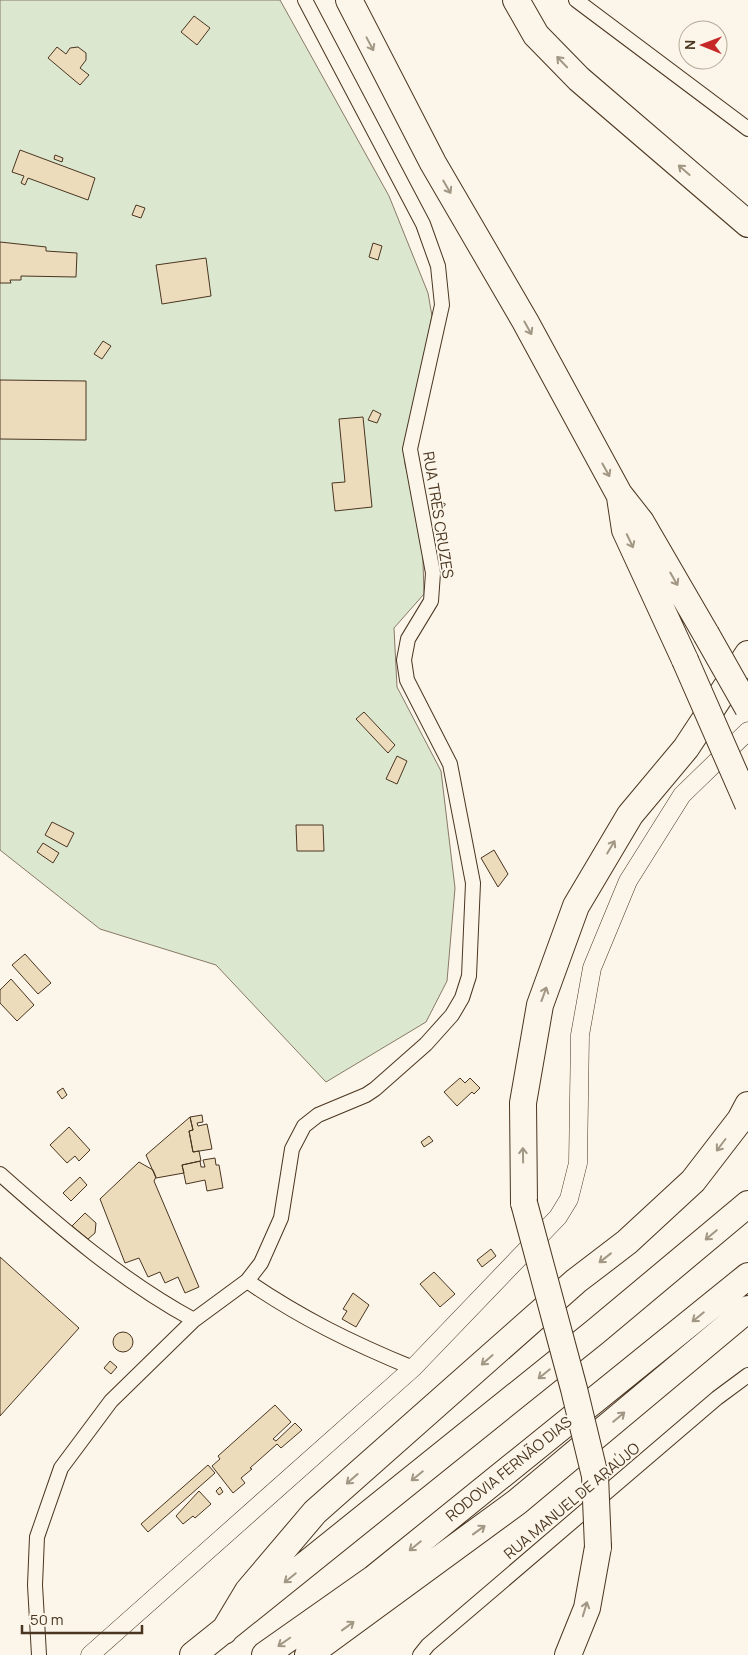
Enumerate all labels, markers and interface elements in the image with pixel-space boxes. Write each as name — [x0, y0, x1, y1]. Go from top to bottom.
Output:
north arrow — [678, 20, 728, 70]
one-way arrow — [366, 36, 375, 51]
text: N — [680, 40, 699, 50]
one-way arrow — [556, 56, 569, 68]
one-way arrow — [678, 164, 691, 175]
one-way arrow — [442, 179, 452, 194]
one-way arrow — [524, 320, 534, 334]
street label: RUA TRÊS CRUZES — [418, 450, 459, 580]
one-way arrow — [601, 463, 611, 478]
one-way arrow — [626, 533, 635, 548]
one-way arrow — [670, 571, 680, 586]
one-way arrow — [607, 841, 617, 855]
one-way arrow — [540, 987, 549, 1003]
one-way arrow — [715, 1138, 726, 1151]
one-way arrow — [519, 1147, 528, 1163]
one-way arrow — [704, 1230, 717, 1241]
one-way arrow — [599, 1253, 612, 1264]
one-way arrow — [691, 1312, 704, 1323]
one-way arrow — [481, 1354, 494, 1366]
one-way arrow — [538, 1368, 551, 1379]
street label: RODOVIA FERNÃO DIAS — [441, 1411, 576, 1526]
one-way arrow — [612, 1411, 625, 1423]
street label: RUA MANUEL DE ARAÚJO — [499, 1437, 644, 1564]
one-way arrow — [411, 1470, 424, 1481]
one-way arrow — [346, 1473, 359, 1485]
one-way arrow — [472, 1525, 486, 1535]
one-way arrow — [409, 1540, 422, 1551]
one-way arrow — [284, 1572, 297, 1583]
scale bar — [22, 1602, 142, 1634]
one-way arrow — [581, 1602, 591, 1618]
text: 50 m — [30, 1609, 64, 1630]
one-way arrow — [340, 1621, 354, 1631]
one-way arrow — [277, 1637, 291, 1647]

